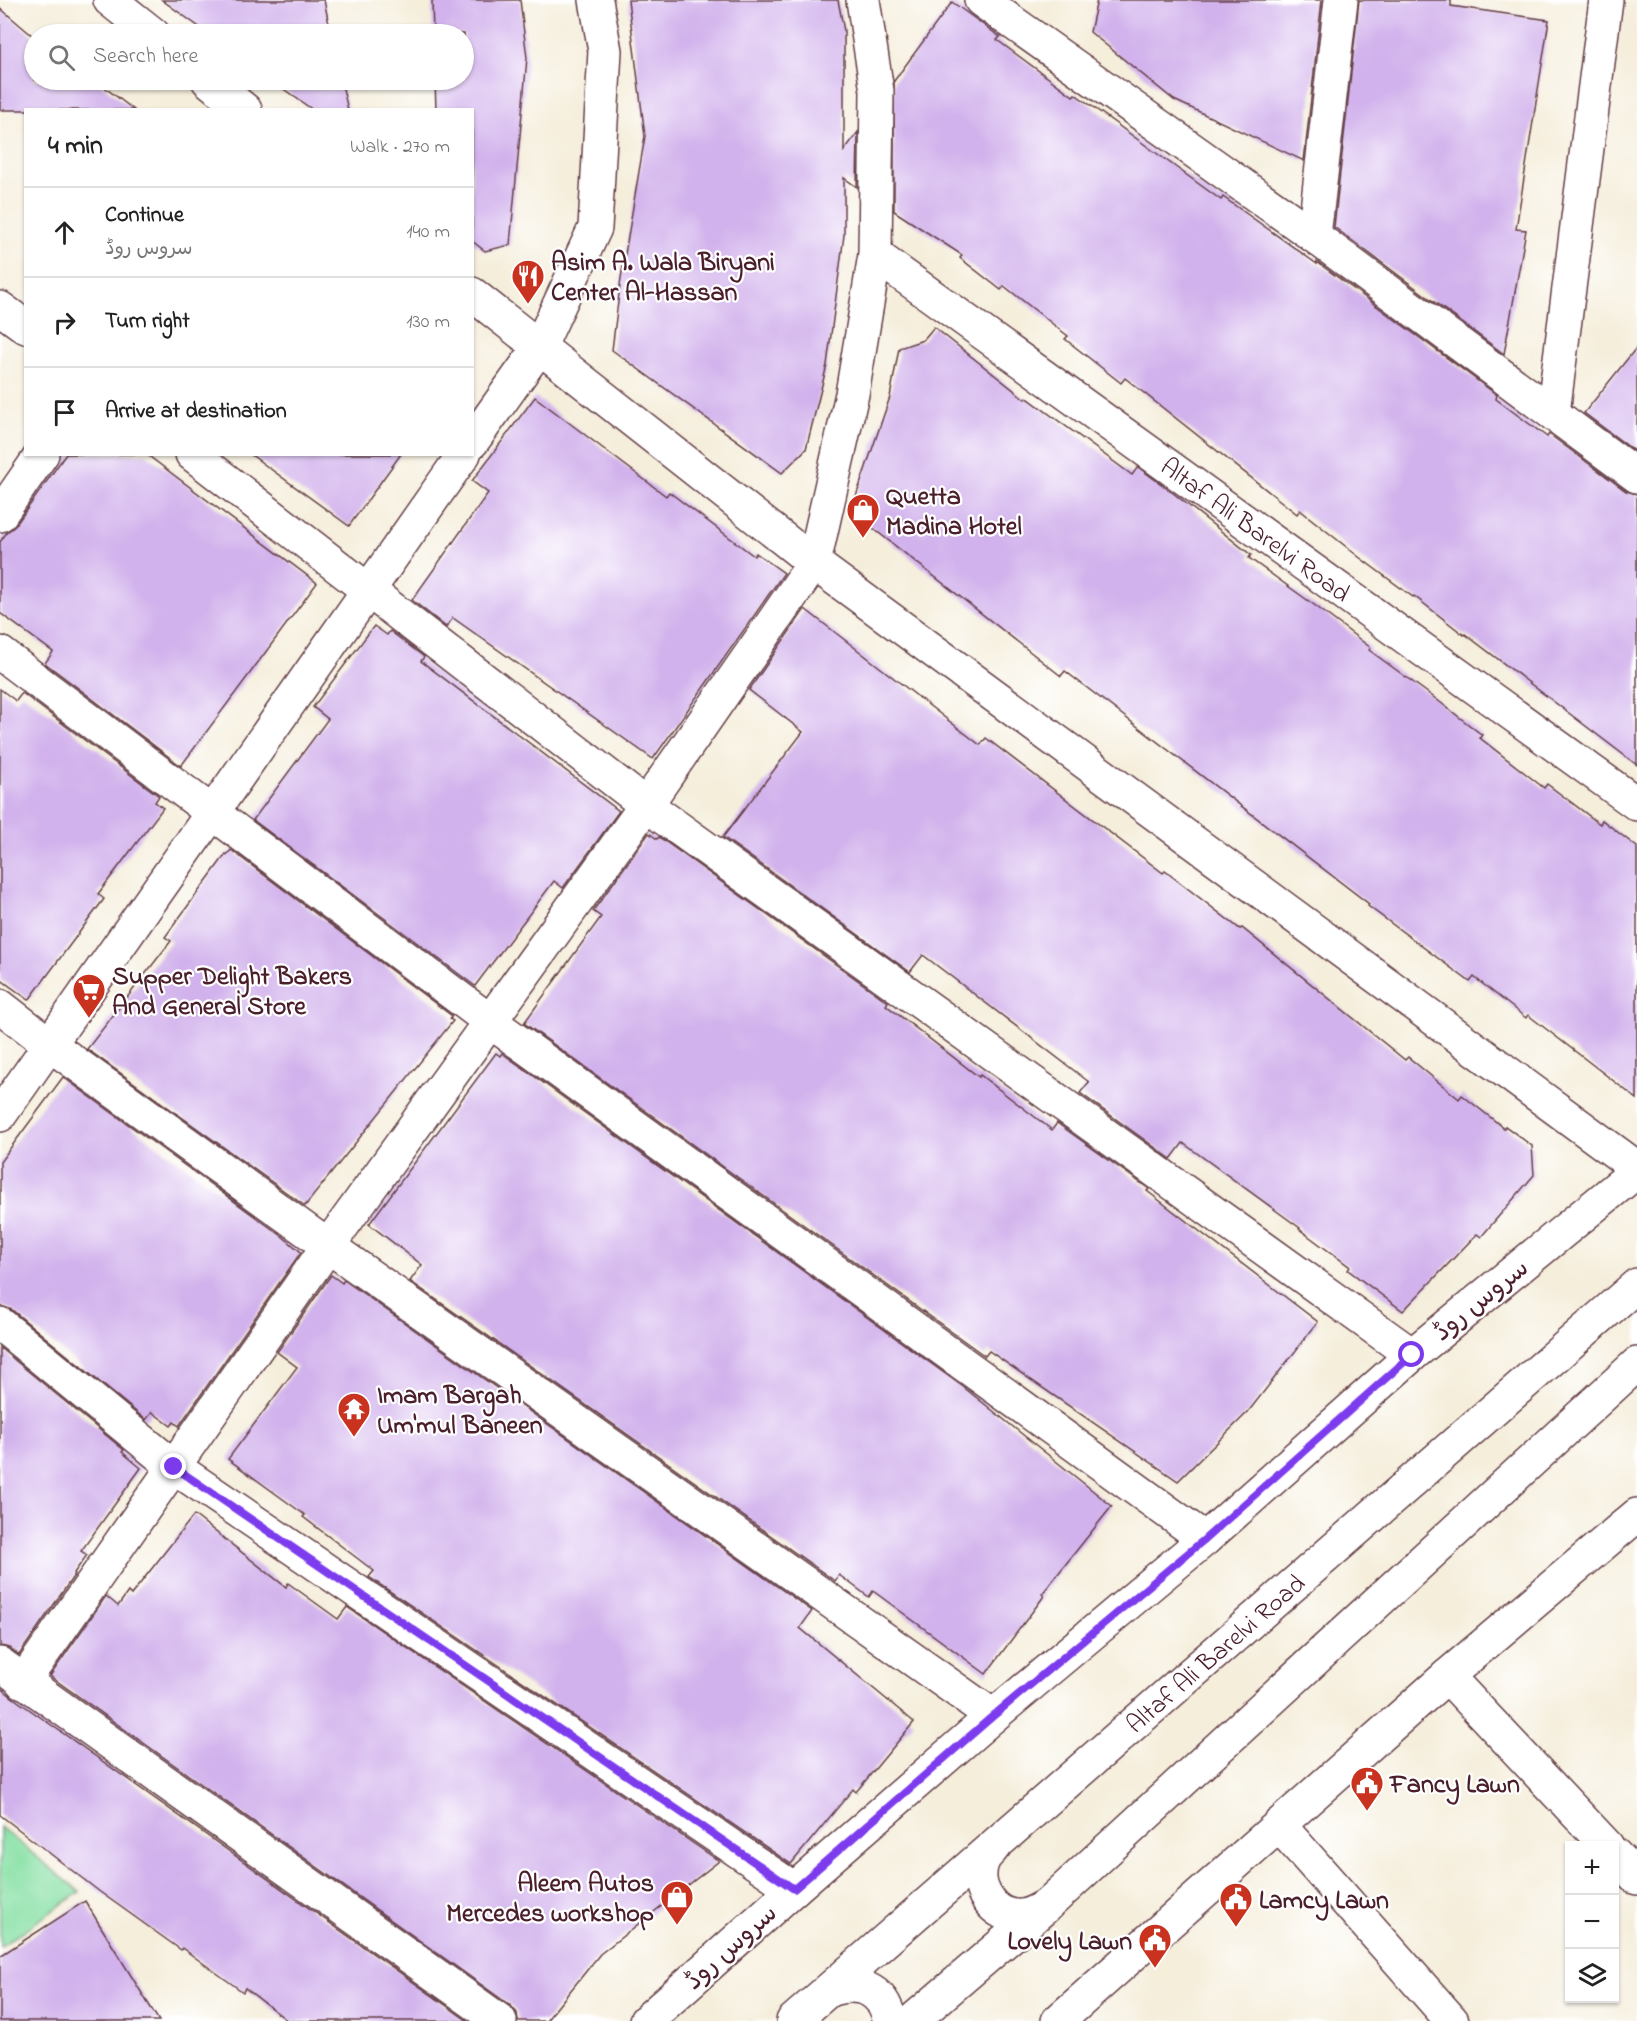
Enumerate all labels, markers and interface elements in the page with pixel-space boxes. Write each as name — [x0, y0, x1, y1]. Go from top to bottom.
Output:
search box — [24, 24, 474, 90]
icon: search — [45, 41, 78, 74]
text: Search here — [93, 41, 198, 73]
text: 4 min — [48, 128, 103, 166]
text: Walk · 270 m — [350, 133, 450, 162]
text: Continue — [105, 200, 184, 232]
icon: ahead — [48, 216, 81, 249]
text: 140 m — [406, 218, 450, 247]
text: سروس روڈ — [105, 235, 192, 264]
place label: Asim A. Wala Biryani Center Al-Hassan — [551, 245, 775, 313]
restaurant icon: Asim A. Wala Biryani Center Al-Hassan — [510, 258, 546, 305]
icon: right — [48, 306, 81, 339]
text: Turn right — [105, 306, 190, 338]
text: 130 m — [406, 308, 450, 337]
icon: arrive — [48, 396, 81, 429]
text: Arrive at destination — [105, 396, 287, 428]
street label: Altaf Ali Barelvi Road — [1151, 449, 1357, 614]
place label: Quetta Madina Hotel — [886, 479, 1022, 547]
shop icon: Quetta Madina Hotel — [845, 492, 881, 539]
place label: Supper Delight Bakers And General Store — [112, 959, 352, 1027]
supermarket icon: Supper Delight Bakers And General Store — [71, 972, 107, 1019]
street label: سروس روڈ — [1426, 1251, 1538, 1352]
route start — [1398, 1341, 1424, 1367]
place label: Imam Bargah Um'mul Baneen — [377, 1378, 543, 1446]
temple icon: Imam Bargah Um'mul Baneen — [336, 1391, 372, 1438]
route end — [160, 1453, 186, 1479]
street label: Altaf Ali Barelvi Road — [1119, 1566, 1315, 1744]
public building icon: Fancy Lawn — [1349, 1765, 1385, 1812]
place label: Fancy Lawn — [1388, 1767, 1520, 1805]
map controls — [1565, 1841, 1619, 2003]
button: + — [1565, 1841, 1619, 1895]
place label: Aleem Autos Mercedes workshop — [446, 1866, 654, 1934]
shop icon: Aleem Autos Mercedes workshop — [659, 1879, 695, 1926]
public building icon: Lamcy Lawn — [1218, 1881, 1254, 1928]
place label: Lamcy Lawn — [1259, 1883, 1389, 1921]
button: − — [1565, 1895, 1619, 1949]
street label: سروس روڈ — [677, 1896, 787, 2000]
public building icon: Lovely Lawn — [1137, 1922, 1173, 1969]
place label: Lovely Lawn — [1008, 1924, 1132, 1962]
button: layers — [1565, 1949, 1619, 2003]

